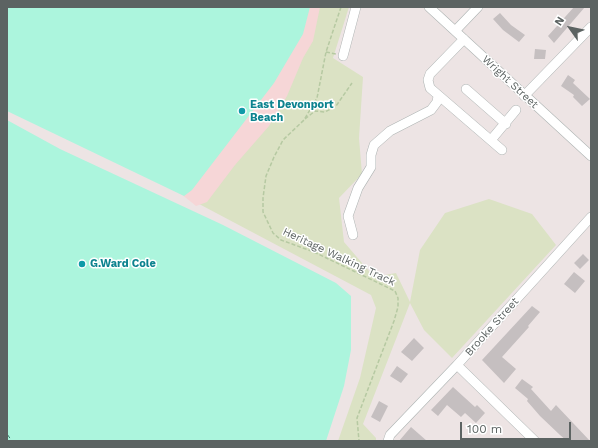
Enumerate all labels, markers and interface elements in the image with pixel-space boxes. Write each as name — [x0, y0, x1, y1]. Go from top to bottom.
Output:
north arrow — [550, 8, 590, 48]
text: N — [552, 14, 567, 28]
street label: Wright Street — [479, 53, 541, 111]
place label: East Devonport Beach — [250, 98, 334, 124]
marker: East Devonport Beach — [237, 106, 247, 116]
street label: Heritage Walking Track — [281, 225, 397, 289]
place label: G.Ward Cole — [90, 257, 156, 271]
marker: G.Ward Cole — [77, 259, 87, 269]
street label: Brooke Street — [462, 295, 522, 359]
scale bar — [462, 414, 573, 440]
text: 100 m — [467, 422, 502, 436]

